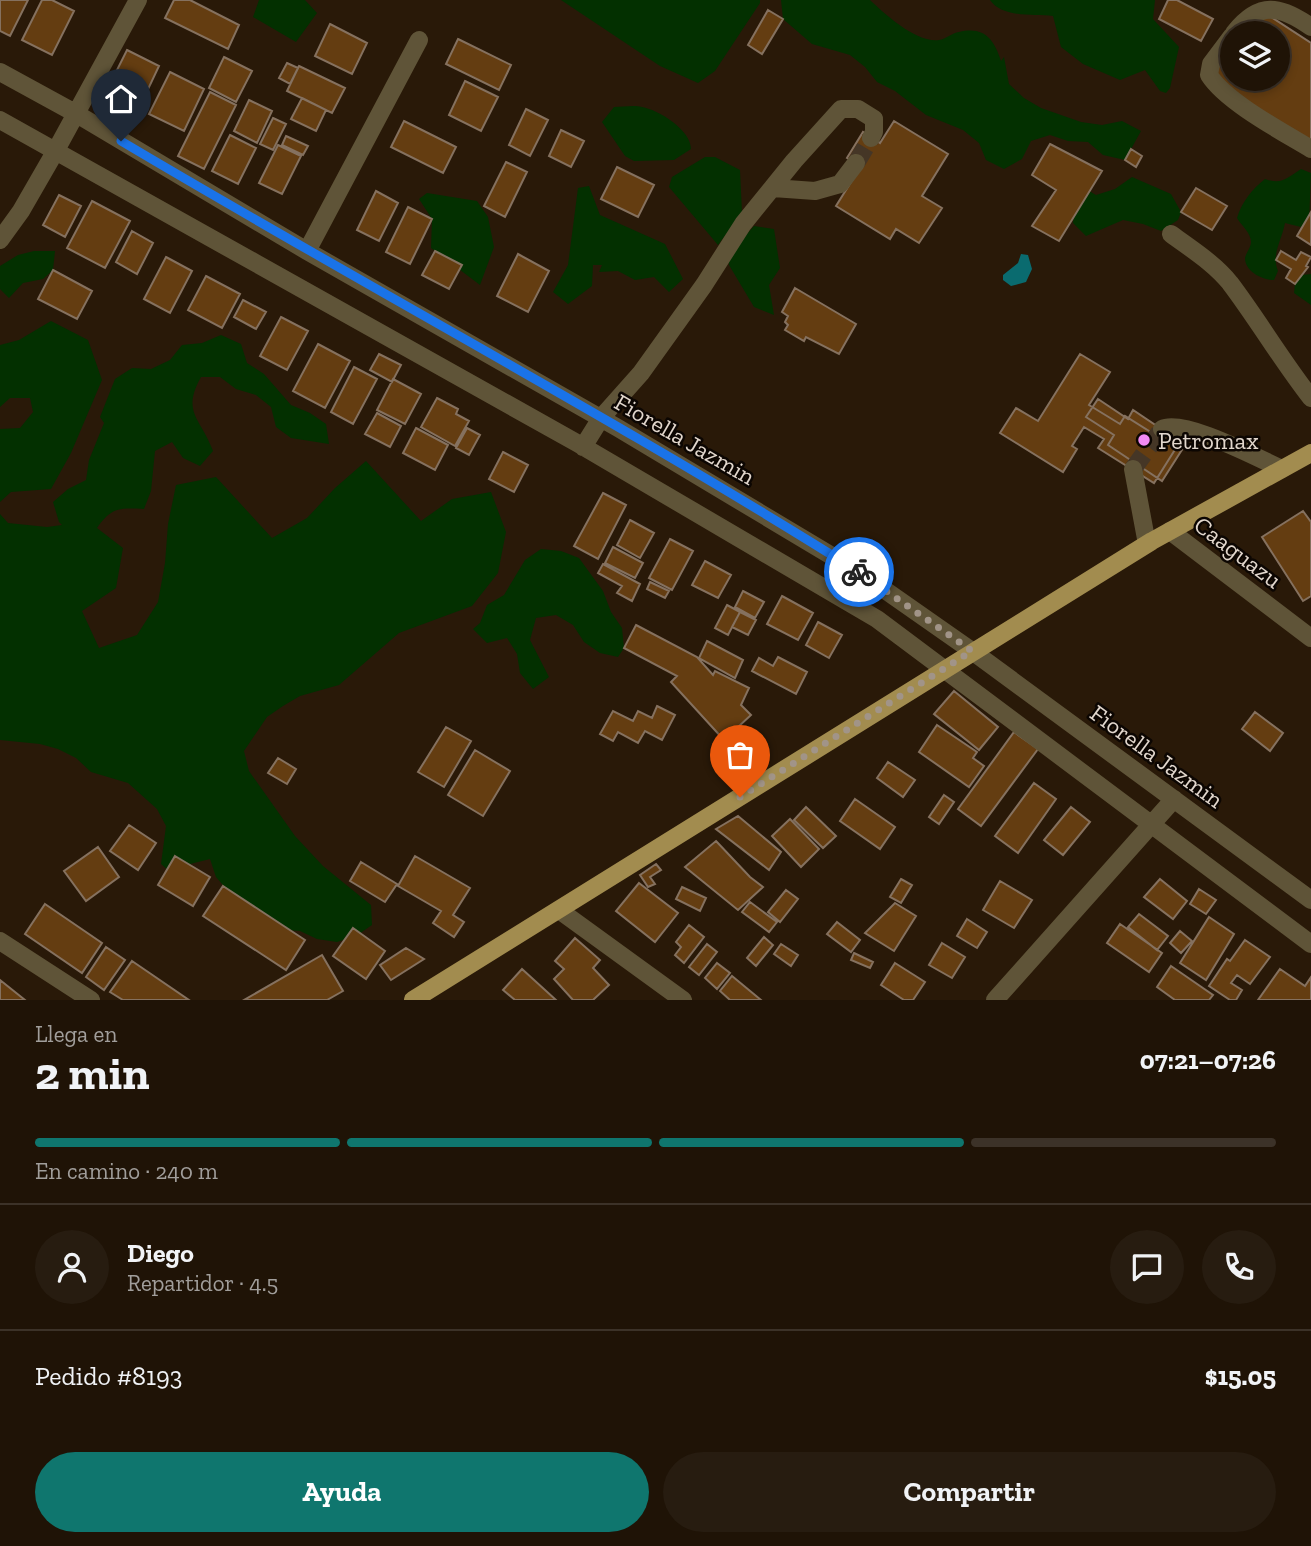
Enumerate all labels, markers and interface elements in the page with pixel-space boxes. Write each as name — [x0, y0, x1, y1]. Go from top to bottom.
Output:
map controls — [1220, 21, 1290, 91]
button: layers — [1220, 21, 1290, 91]
pin — [91, 69, 151, 141]
icon: home — [102, 80, 140, 118]
street label: Fiorella Jazmin — [610, 387, 761, 491]
place label: Petromax — [1158, 426, 1258, 455]
marker: Petromax — [1136, 432, 1152, 448]
street label: Caaguazu — [1189, 510, 1288, 594]
courier — [824, 537, 894, 607]
icon: bike — [840, 553, 878, 591]
street label: Fiorella Jazmin — [1085, 698, 1229, 814]
pin — [710, 725, 770, 797]
icon: bag — [721, 736, 759, 774]
text: Llega en — [35, 1020, 117, 1048]
text: 07:21–07:26 — [1140, 1044, 1276, 1076]
text: 2 min — [35, 1046, 150, 1101]
text: En camino · 240 m — [35, 1157, 218, 1185]
button: person — [35, 1230, 109, 1304]
button: chat — [1110, 1230, 1184, 1304]
button: phone — [1202, 1230, 1276, 1304]
text: Diego — [127, 1237, 194, 1269]
text: Repartidor · 4.5 — [127, 1269, 278, 1297]
text: Pedido #8193 — [35, 1360, 183, 1392]
text: $15.05 — [1205, 1360, 1276, 1392]
button: Ayuda — [35, 1452, 649, 1532]
button: Compartir — [663, 1452, 1276, 1532]

